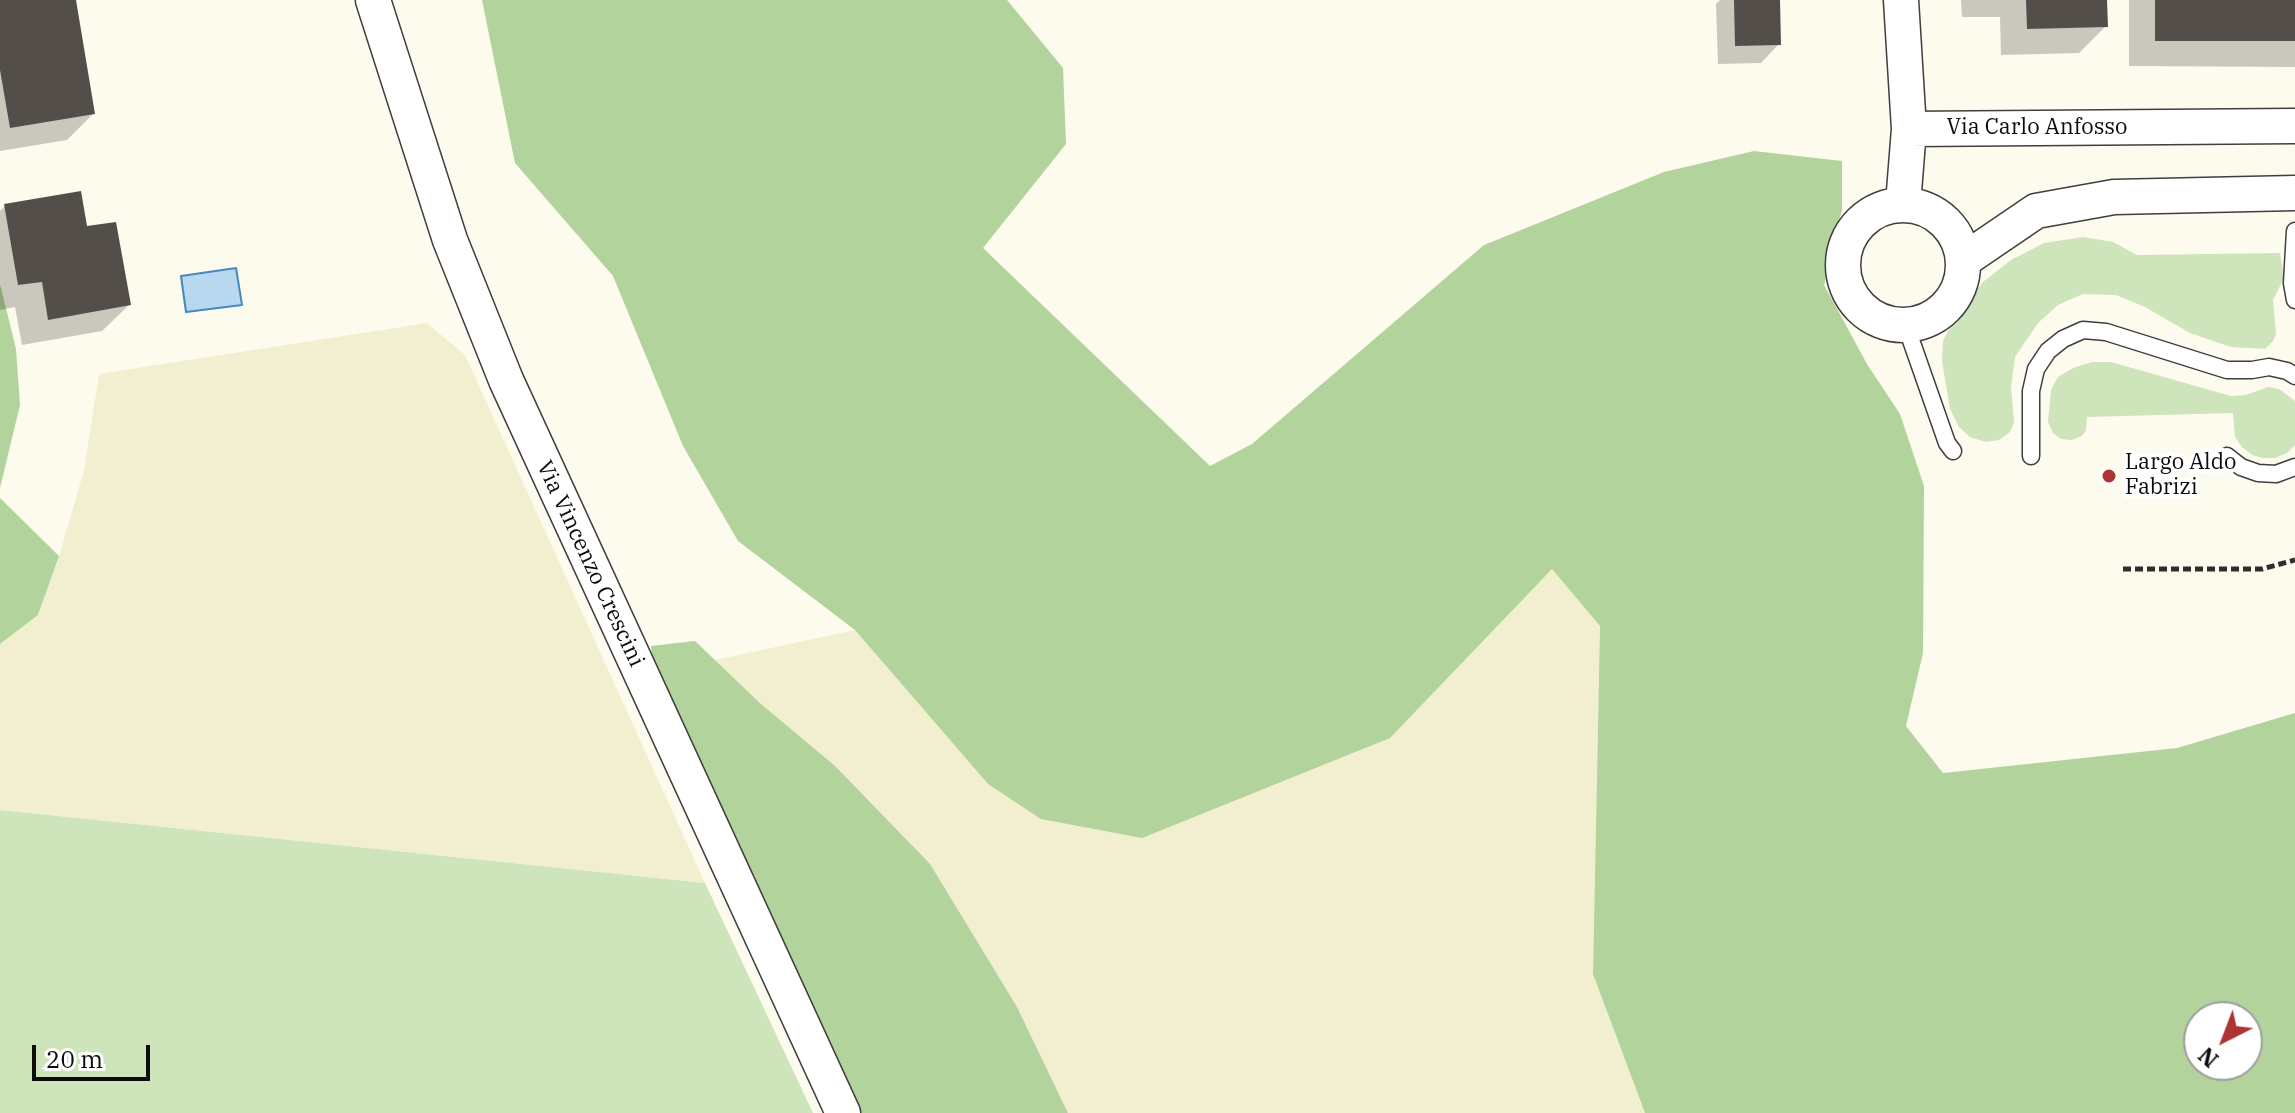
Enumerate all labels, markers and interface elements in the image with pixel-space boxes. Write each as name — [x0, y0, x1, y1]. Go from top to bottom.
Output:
street label: Via Carlo Anfosso — [1947, 115, 2127, 141]
place label: Largo Aldo Fabrizi — [2125, 450, 2236, 502]
street label: Via Vincenzo Crescini — [531, 457, 649, 671]
marker: Largo Aldo Fabrizi — [2100, 467, 2118, 485]
north arrow — [2183, 1001, 2263, 1081]
scale bar — [36, 1029, 154, 1079]
text: N — [2192, 1041, 2224, 1074]
text: 20 m — [46, 1043, 103, 1075]

